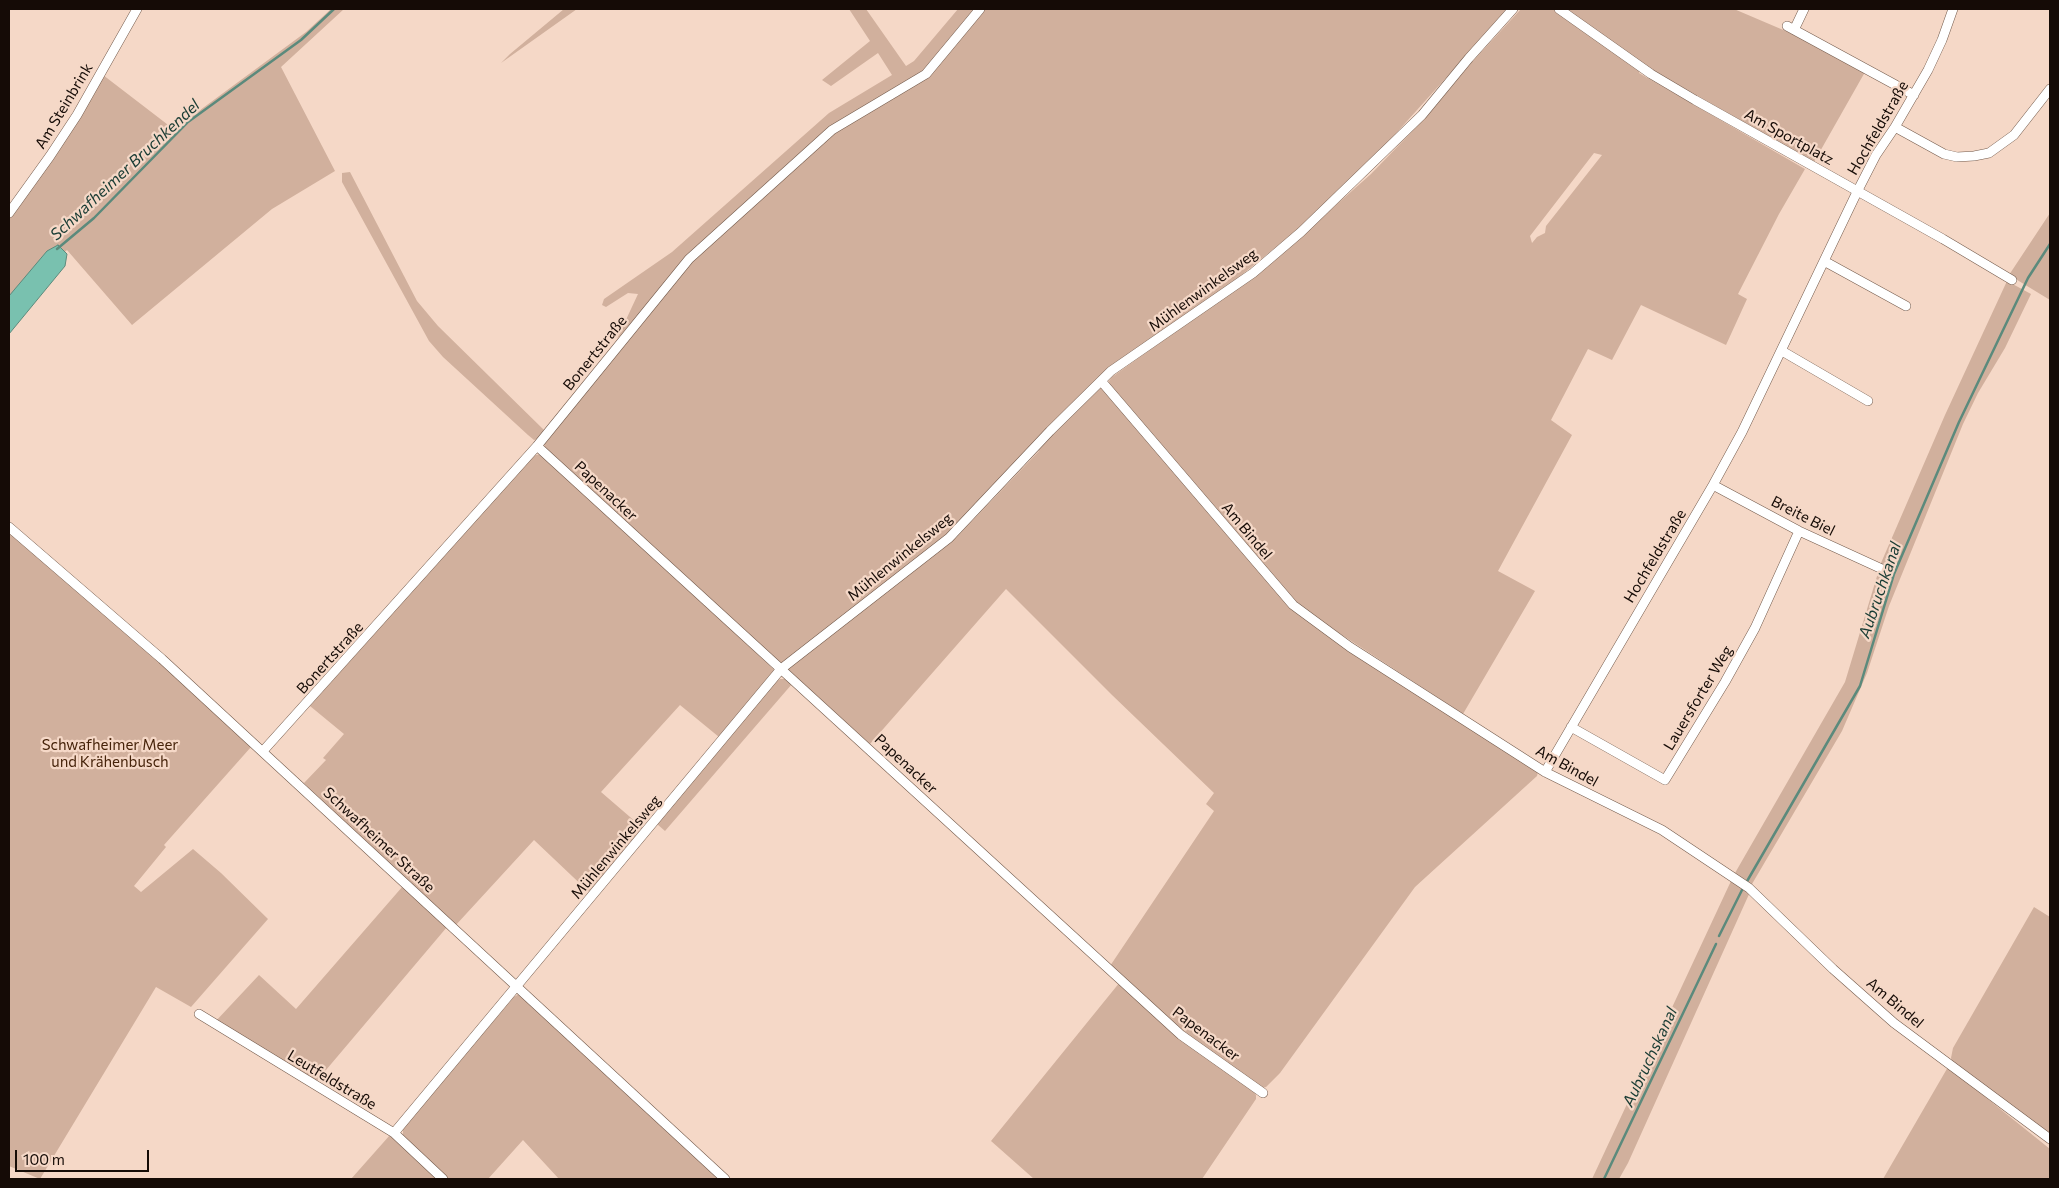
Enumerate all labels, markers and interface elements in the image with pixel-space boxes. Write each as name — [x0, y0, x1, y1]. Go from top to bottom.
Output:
street label: Am Steinbrink — [31, 60, 97, 152]
street label: Hochfeldstraße — [1844, 78, 1912, 178]
water label: Schwafheimer Bruchkendel — [46, 96, 204, 244]
street label: Am Sportplatz — [1741, 105, 1837, 169]
street label: Mühlenwinkelsweg — [1145, 245, 1261, 335]
street label: Bonertstraße — [559, 312, 631, 394]
street label: Papenacker — [571, 457, 641, 525]
street label: Breite Biel — [1768, 492, 1838, 540]
street label: Am Bindel — [1218, 499, 1276, 563]
street label: Hochfeldstraße — [1620, 506, 1690, 606]
street label: Mühlenwinkelsweg — [844, 509, 956, 605]
water label: Aubruchkanal — [1855, 539, 1905, 641]
street label: Bonertstraße — [293, 618, 367, 698]
street label: Lauersforter Weg — [1660, 642, 1736, 754]
street label: Papenacker — [871, 730, 941, 798]
park label: Schwafheimer Meer und Krähenbusch — [42, 736, 178, 771]
street label: Am Bindel — [1533, 741, 1601, 791]
street label: Schwafheimer Straße — [319, 784, 439, 896]
street label: Mühlenwinkelsweg — [567, 791, 665, 903]
street label: Am Bindel — [1863, 974, 1927, 1032]
street label: Papenacker — [1169, 1003, 1243, 1065]
water label: Aubruchskanal — [1619, 1004, 1681, 1110]
street label: Leutfeldstraße — [284, 1046, 380, 1114]
scale bar — [18, 1140, 151, 1172]
text: 100 m — [23, 1150, 65, 1168]

